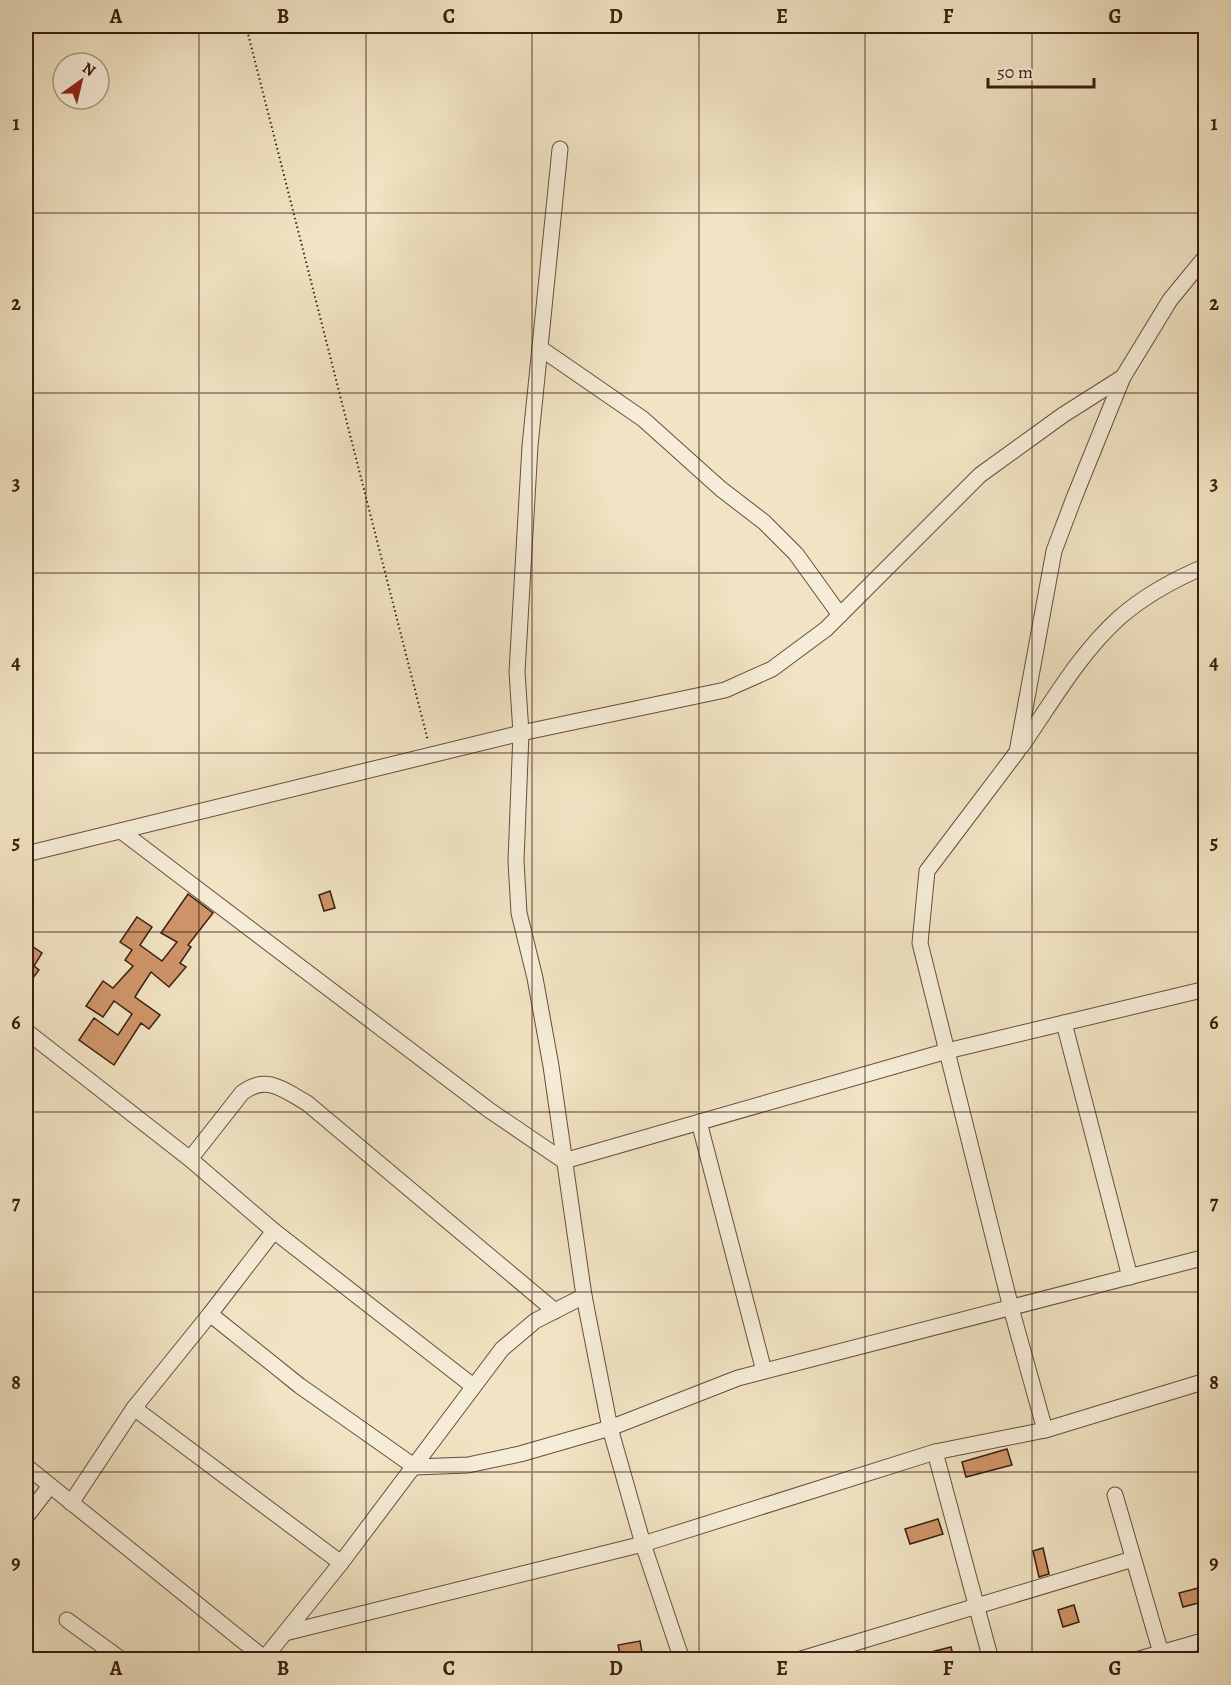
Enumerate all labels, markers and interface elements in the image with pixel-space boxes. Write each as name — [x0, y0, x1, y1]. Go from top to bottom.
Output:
text: A — [109, 3, 123, 30]
text: B — [277, 3, 289, 30]
text: C — [443, 3, 455, 30]
text: D — [609, 3, 623, 30]
text: E — [776, 3, 788, 30]
text: F — [943, 3, 954, 30]
text: G — [1108, 3, 1122, 30]
north arrow — [51, 51, 111, 111]
scale bar — [988, 51, 1094, 89]
text: N — [78, 57, 100, 82]
text: 50 m — [997, 60, 1033, 84]
text: 1 — [12, 110, 20, 137]
text: 1 — [1210, 110, 1218, 137]
text: 2 — [11, 290, 21, 317]
text: 2 — [1209, 290, 1219, 317]
text: 3 — [12, 470, 20, 497]
text: 3 — [1210, 470, 1218, 497]
text: 4 — [11, 649, 21, 676]
text: 4 — [1209, 649, 1219, 676]
text: 5 — [12, 829, 20, 856]
text: 5 — [1210, 829, 1218, 856]
text: 6 — [11, 1009, 21, 1036]
text: 6 — [1209, 1009, 1219, 1036]
text: 7 — [12, 1189, 21, 1216]
text: 7 — [1210, 1189, 1219, 1216]
text: 8 — [11, 1369, 21, 1396]
text: 8 — [1209, 1369, 1219, 1396]
text: 9 — [11, 1549, 21, 1576]
text: 9 — [1209, 1549, 1219, 1576]
text: A — [109, 1655, 123, 1682]
text: B — [277, 1655, 289, 1682]
text: C — [443, 1655, 455, 1682]
text: D — [609, 1655, 623, 1682]
text: E — [776, 1655, 788, 1682]
text: F — [943, 1655, 954, 1682]
text: G — [1108, 1655, 1122, 1682]

